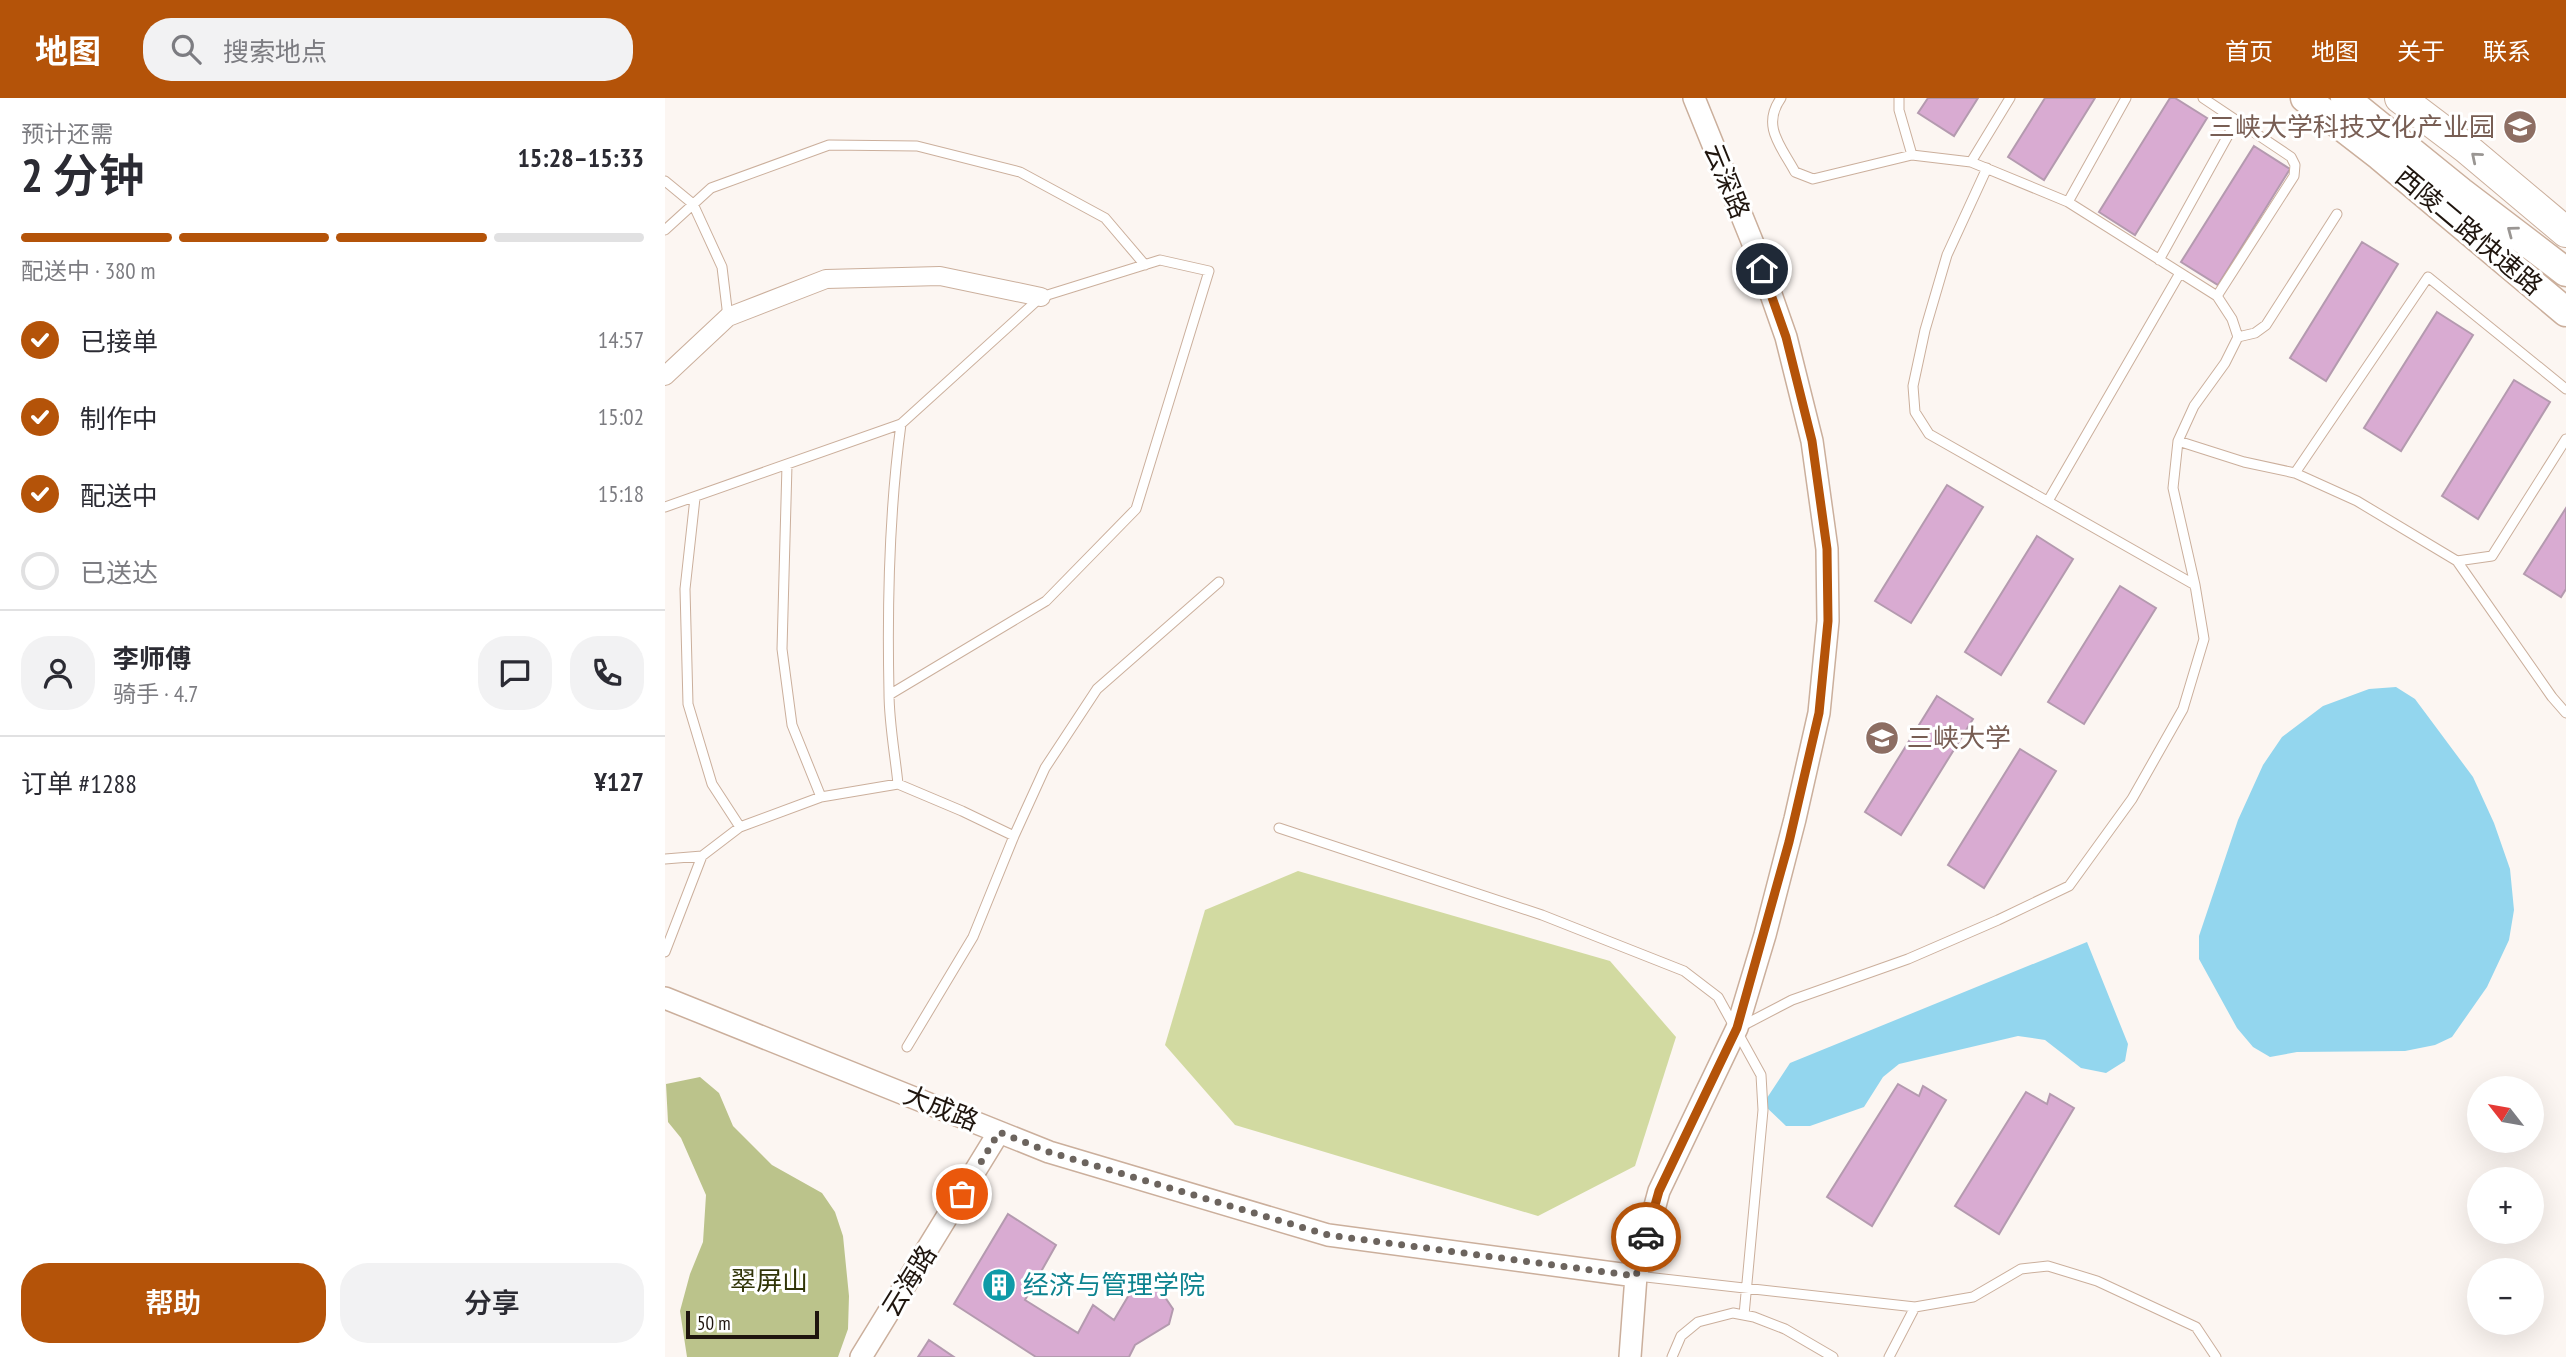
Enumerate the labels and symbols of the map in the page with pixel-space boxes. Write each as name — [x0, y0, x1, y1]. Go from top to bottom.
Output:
school or university icon: 三峡大学科技文化产业园 — [2501, 108, 2539, 146]
place label: 三峡大学科技文化产业园 — [2209, 110, 2495, 143]
street label: 云深路 — [1698, 138, 1757, 223]
one-way arrow — [2471, 153, 2484, 165]
street label: 西陵二路快速路 — [2389, 159, 2550, 302]
one-way arrow — [2507, 226, 2519, 239]
pin — [1732, 239, 1792, 299]
school or university icon: 三峡大学 — [1863, 719, 1901, 757]
place label: 三峡大学 — [1907, 721, 2011, 754]
north arrow — [2467, 1076, 2545, 1153]
street label: 大成路 — [899, 1078, 984, 1137]
pin — [932, 1164, 992, 1224]
courier — [1611, 1202, 1681, 1272]
street label: 云海路 — [874, 1239, 943, 1323]
park label: 翠屏山 — [730, 1264, 808, 1297]
building icon: 经济与管理学院 — [980, 1266, 1018, 1304]
place label: 经济与管理学院 — [1023, 1268, 1205, 1301]
scale bar — [686, 1308, 819, 1340]

